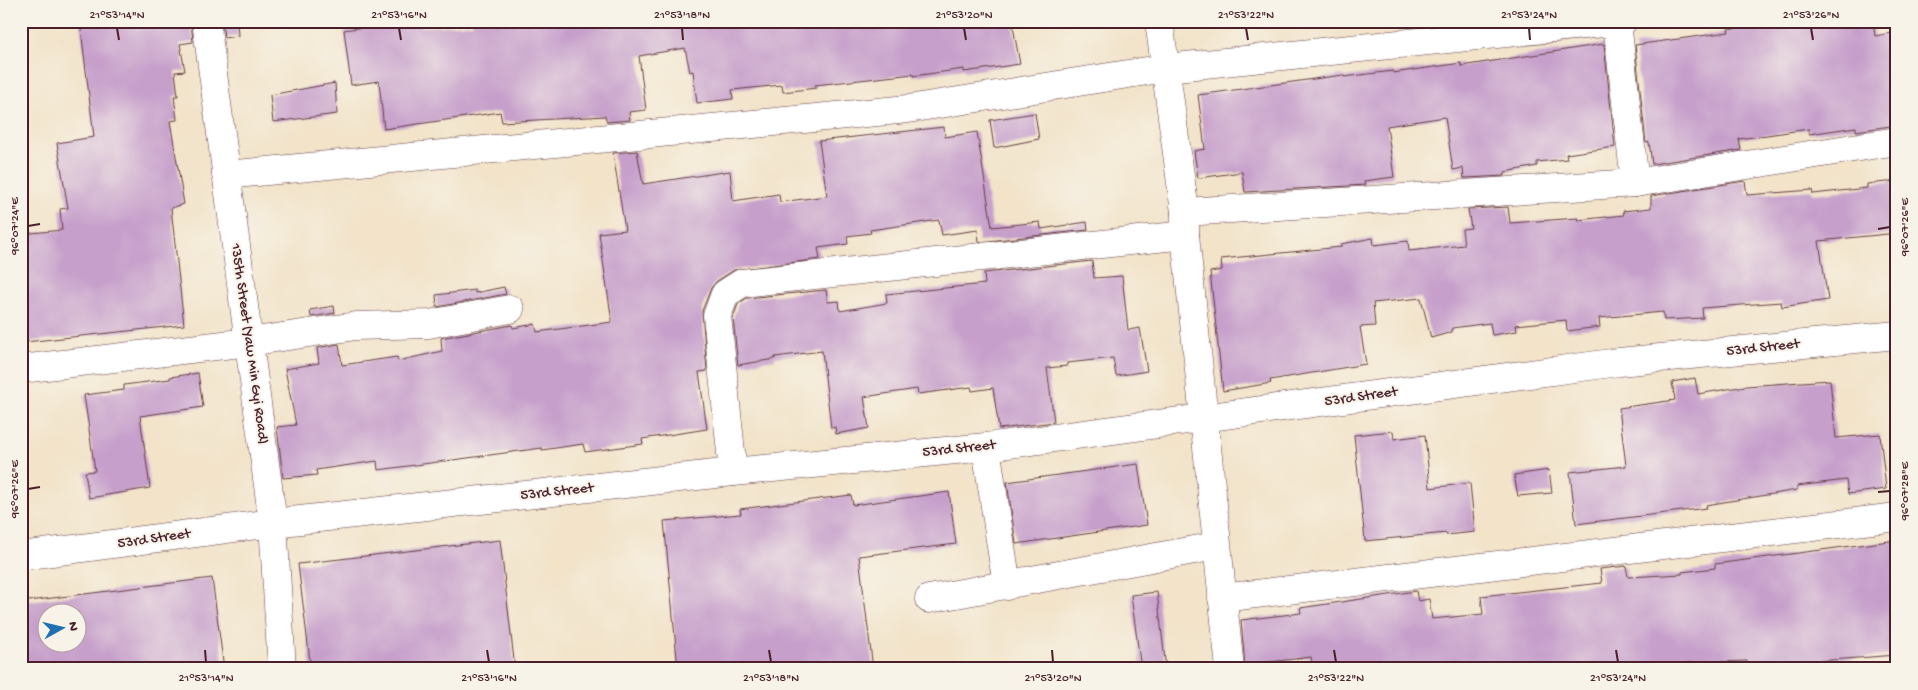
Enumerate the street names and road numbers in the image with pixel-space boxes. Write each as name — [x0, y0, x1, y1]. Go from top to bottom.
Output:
street label: 135th Street (Yaw Min Gyi Road) — [226, 241, 272, 446]
street label: 53rd Street — [1726, 335, 1802, 361]
street label: 53rd Street — [1323, 383, 1400, 411]
street label: 53rd Street — [922, 436, 998, 462]
street label: 53rd Street — [520, 479, 596, 505]
street label: 53rd Street — [116, 525, 193, 553]

